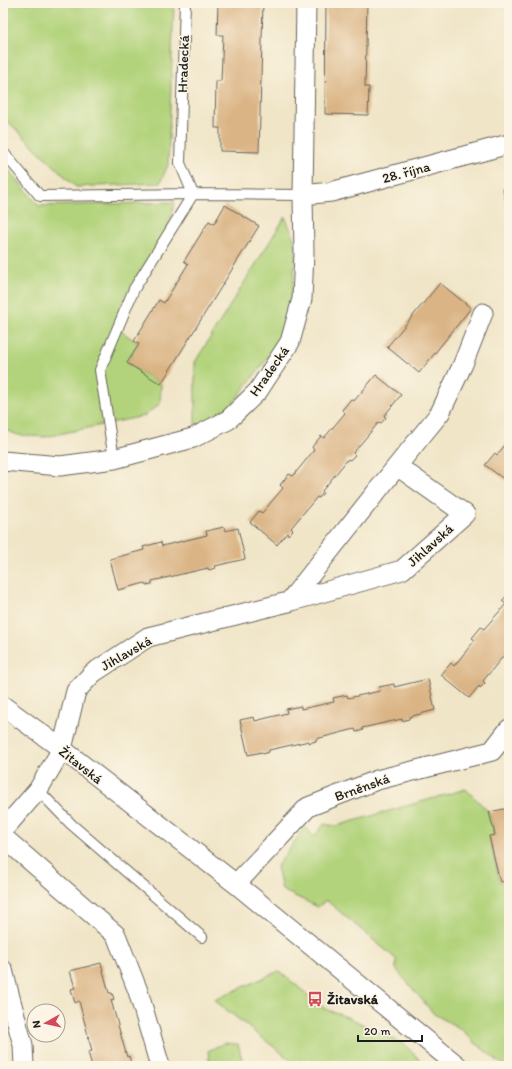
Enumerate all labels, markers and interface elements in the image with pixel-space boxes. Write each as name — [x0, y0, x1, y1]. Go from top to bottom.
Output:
street label: Hradecká — [174, 34, 193, 93]
street label: 28. října — [380, 158, 433, 187]
street label: Hradecká — [246, 342, 293, 400]
street label: Jihlavská — [404, 520, 457, 570]
street label: Jihlavská — [98, 632, 155, 675]
street label: Žitavská — [55, 743, 107, 788]
street label: Brněnská — [332, 769, 393, 805]
bus stop icon: Žitavská — [306, 990, 324, 1008]
place label: Žitavská — [327, 991, 379, 1008]
north arrow — [26, 1003, 66, 1043]
scale bar — [358, 1017, 422, 1043]
text: N — [30, 1020, 44, 1029]
text: 20 m — [364, 1024, 391, 1038]

